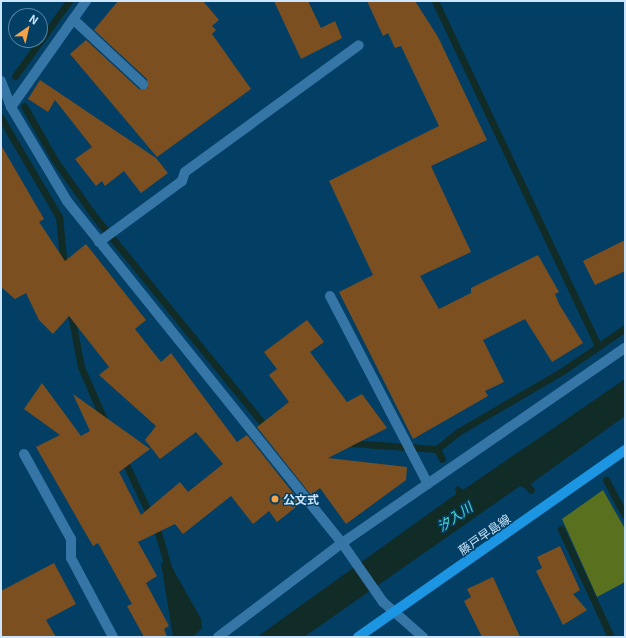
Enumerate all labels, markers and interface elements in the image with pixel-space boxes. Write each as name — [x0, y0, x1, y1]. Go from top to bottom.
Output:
north arrow — [8, 8, 48, 48]
text: N — [26, 10, 42, 28]
place label: 公文式 — [283, 492, 319, 506]
marker: 公文式 — [270, 494, 280, 504]
water label: 汐入川 — [435, 499, 475, 535]
street label: 藤戸早島線 — [455, 511, 513, 557]

